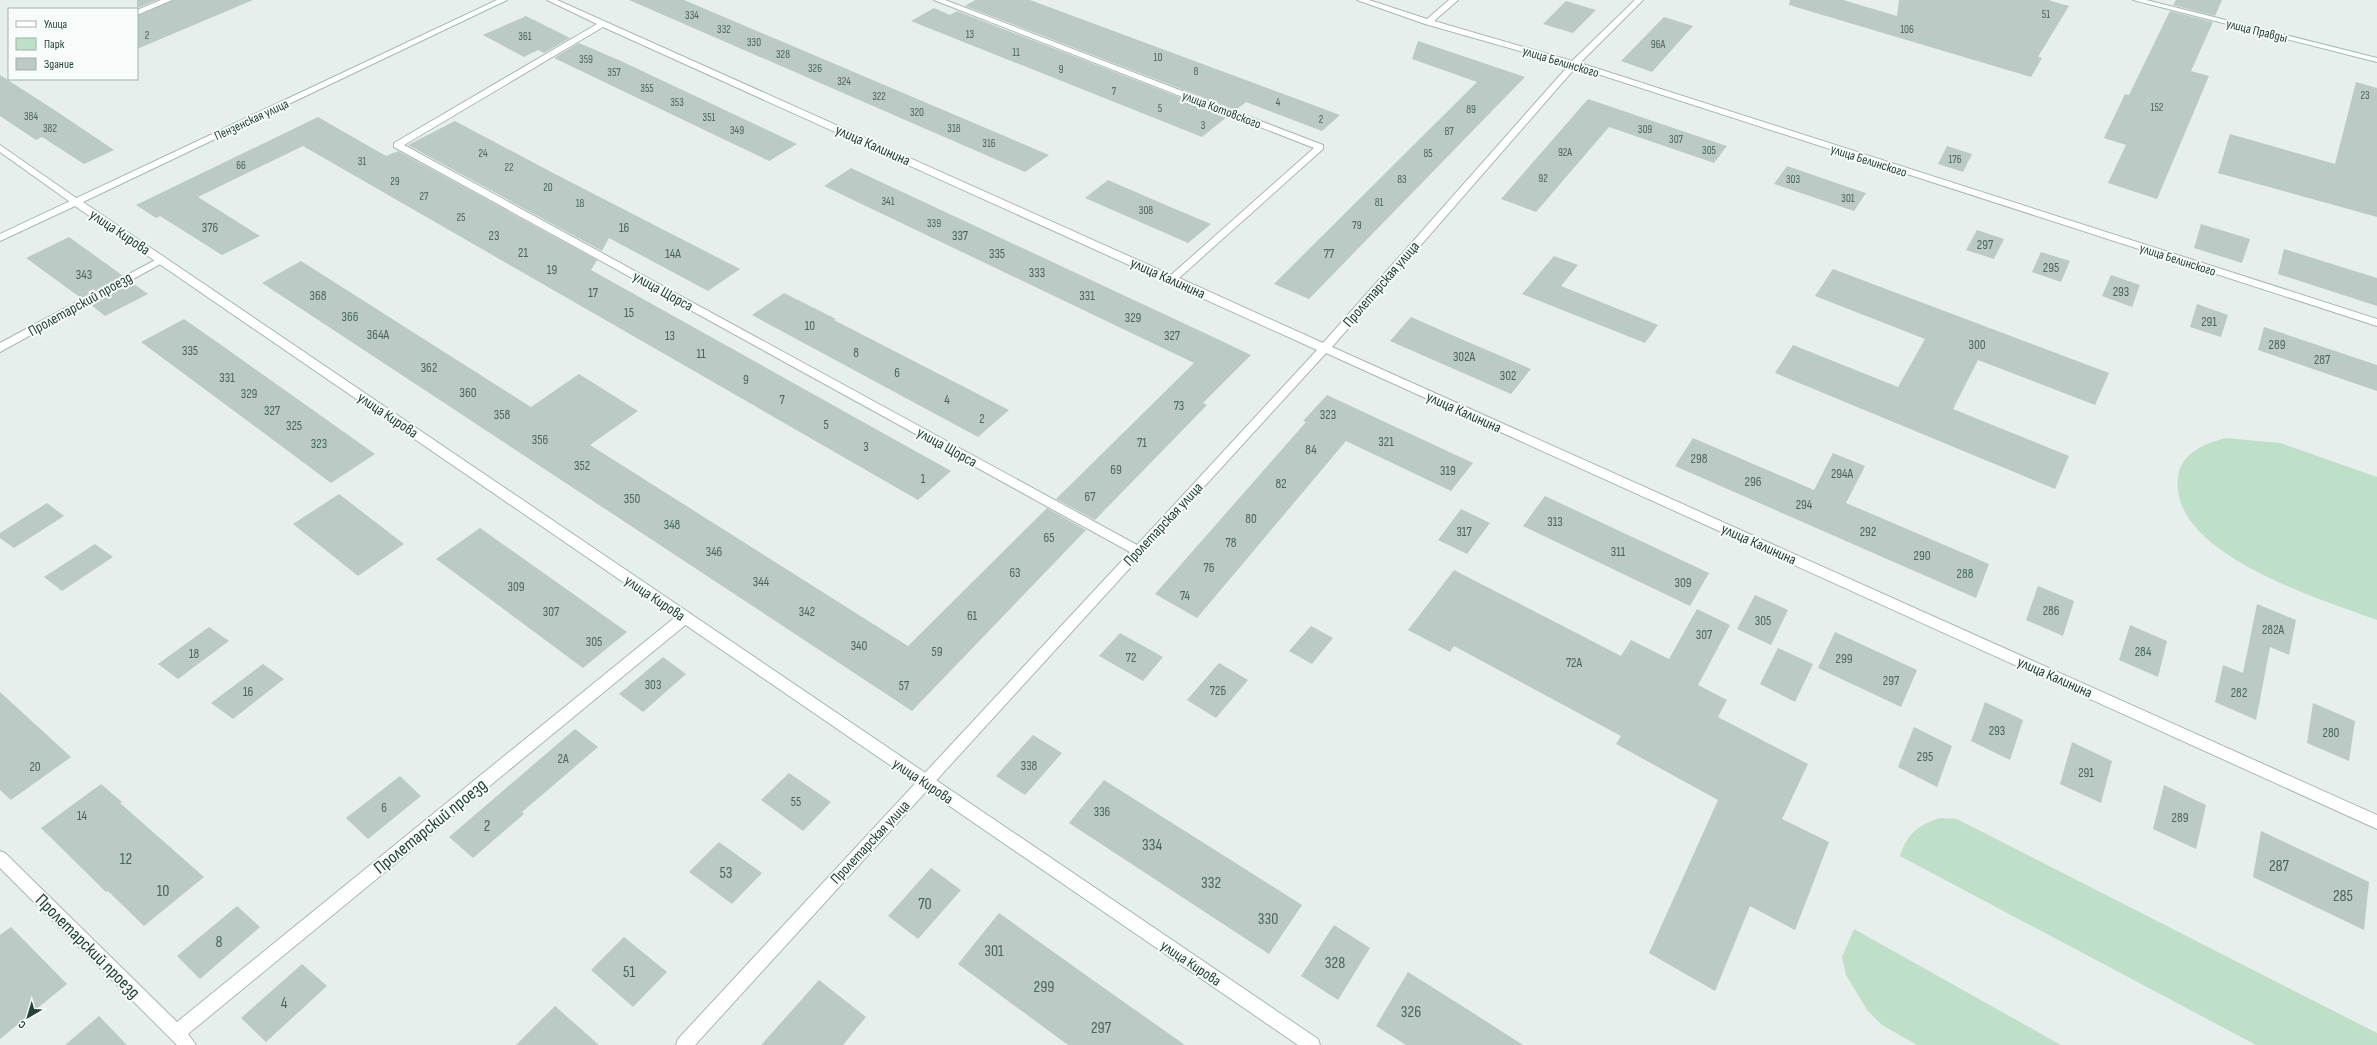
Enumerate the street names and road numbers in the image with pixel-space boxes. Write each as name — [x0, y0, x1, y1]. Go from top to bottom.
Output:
street label: улица Правды — [2224, 16, 2289, 46]
street label: улица Белинского — [1520, 43, 1601, 81]
street label: улица Котовского — [1180, 88, 1263, 132]
street label: Пензенская улица — [212, 96, 291, 144]
street label: улица Калинина — [832, 120, 913, 171]
street label: улица Белинского — [1829, 141, 1909, 181]
street label: улица Кирова — [86, 205, 154, 260]
street label: Пролетарская улица — [1339, 237, 1424, 331]
street label: улица Белинского — [2138, 240, 2218, 280]
street label: улица Калинина — [1127, 253, 1208, 304]
street label: улица Щорса — [629, 267, 696, 316]
street label: Пролетарский проезд — [25, 268, 136, 341]
street label: улица Калинина — [1423, 387, 1504, 438]
street label: улица Кирова — [354, 388, 422, 443]
street label: улица Щорса — [913, 423, 980, 472]
street label: Пролетарская улица — [1120, 478, 1207, 570]
street label: улица Калинина — [1718, 519, 1799, 570]
street label: улица Кирова — [621, 571, 689, 626]
street label: улица Калинина — [2014, 652, 2095, 703]
street label: улица Кирова — [889, 754, 957, 809]
street label: Пролетарский проезд — [370, 774, 491, 878]
street label: Пролетарская улица — [827, 796, 914, 888]
street label: Пролетарский проезд — [31, 890, 144, 1003]
street label: улица Кирова — [1157, 936, 1225, 991]

